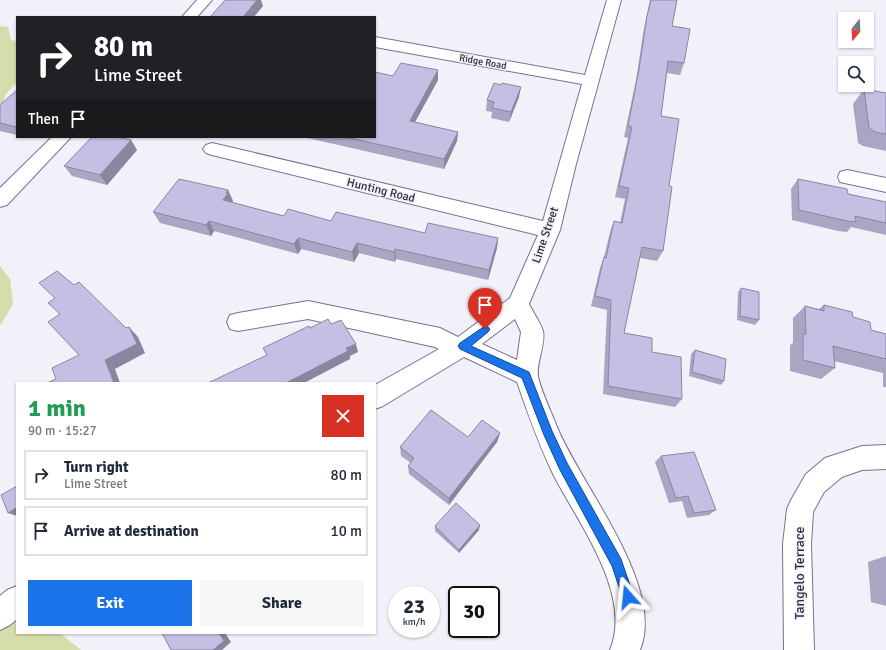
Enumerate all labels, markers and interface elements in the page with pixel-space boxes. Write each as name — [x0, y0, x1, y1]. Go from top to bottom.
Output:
north arrow — [838, 12, 874, 48]
map controls — [838, 12, 874, 92]
text: 80 m — [94, 30, 153, 64]
icon: right — [28, 32, 80, 84]
street label: Ridge Road — [458, 52, 507, 72]
button: search — [838, 56, 874, 92]
text: Lime Street — [94, 64, 182, 86]
icon: arrive — [67, 108, 89, 130]
text: Then — [28, 110, 59, 128]
street label: Hunting Road — [345, 175, 417, 206]
street label: Lime Street — [529, 205, 562, 265]
pin — [468, 288, 502, 329]
icon: arrive — [474, 294, 496, 316]
text: 1 min — [28, 393, 86, 423]
button: close — [322, 395, 364, 437]
text: 90 m · 15:27 — [28, 423, 97, 439]
text: Turn right — [64, 458, 129, 476]
icon: right — [30, 464, 52, 486]
text: 80 m — [331, 466, 362, 484]
text: Lime Street — [64, 476, 128, 492]
icon: arrive — [30, 520, 52, 542]
text: Arrive at destination — [64, 522, 199, 540]
text: 10 m — [331, 522, 362, 540]
street label: Tangelo Terrace — [791, 527, 808, 619]
position arrow — [607, 576, 649, 618]
button: Exit — [28, 580, 192, 626]
button: Share — [200, 580, 364, 626]
speed limit sign: 30 — [448, 586, 500, 638]
text: 23 — [403, 594, 425, 619]
text: km/h — [403, 616, 425, 628]

